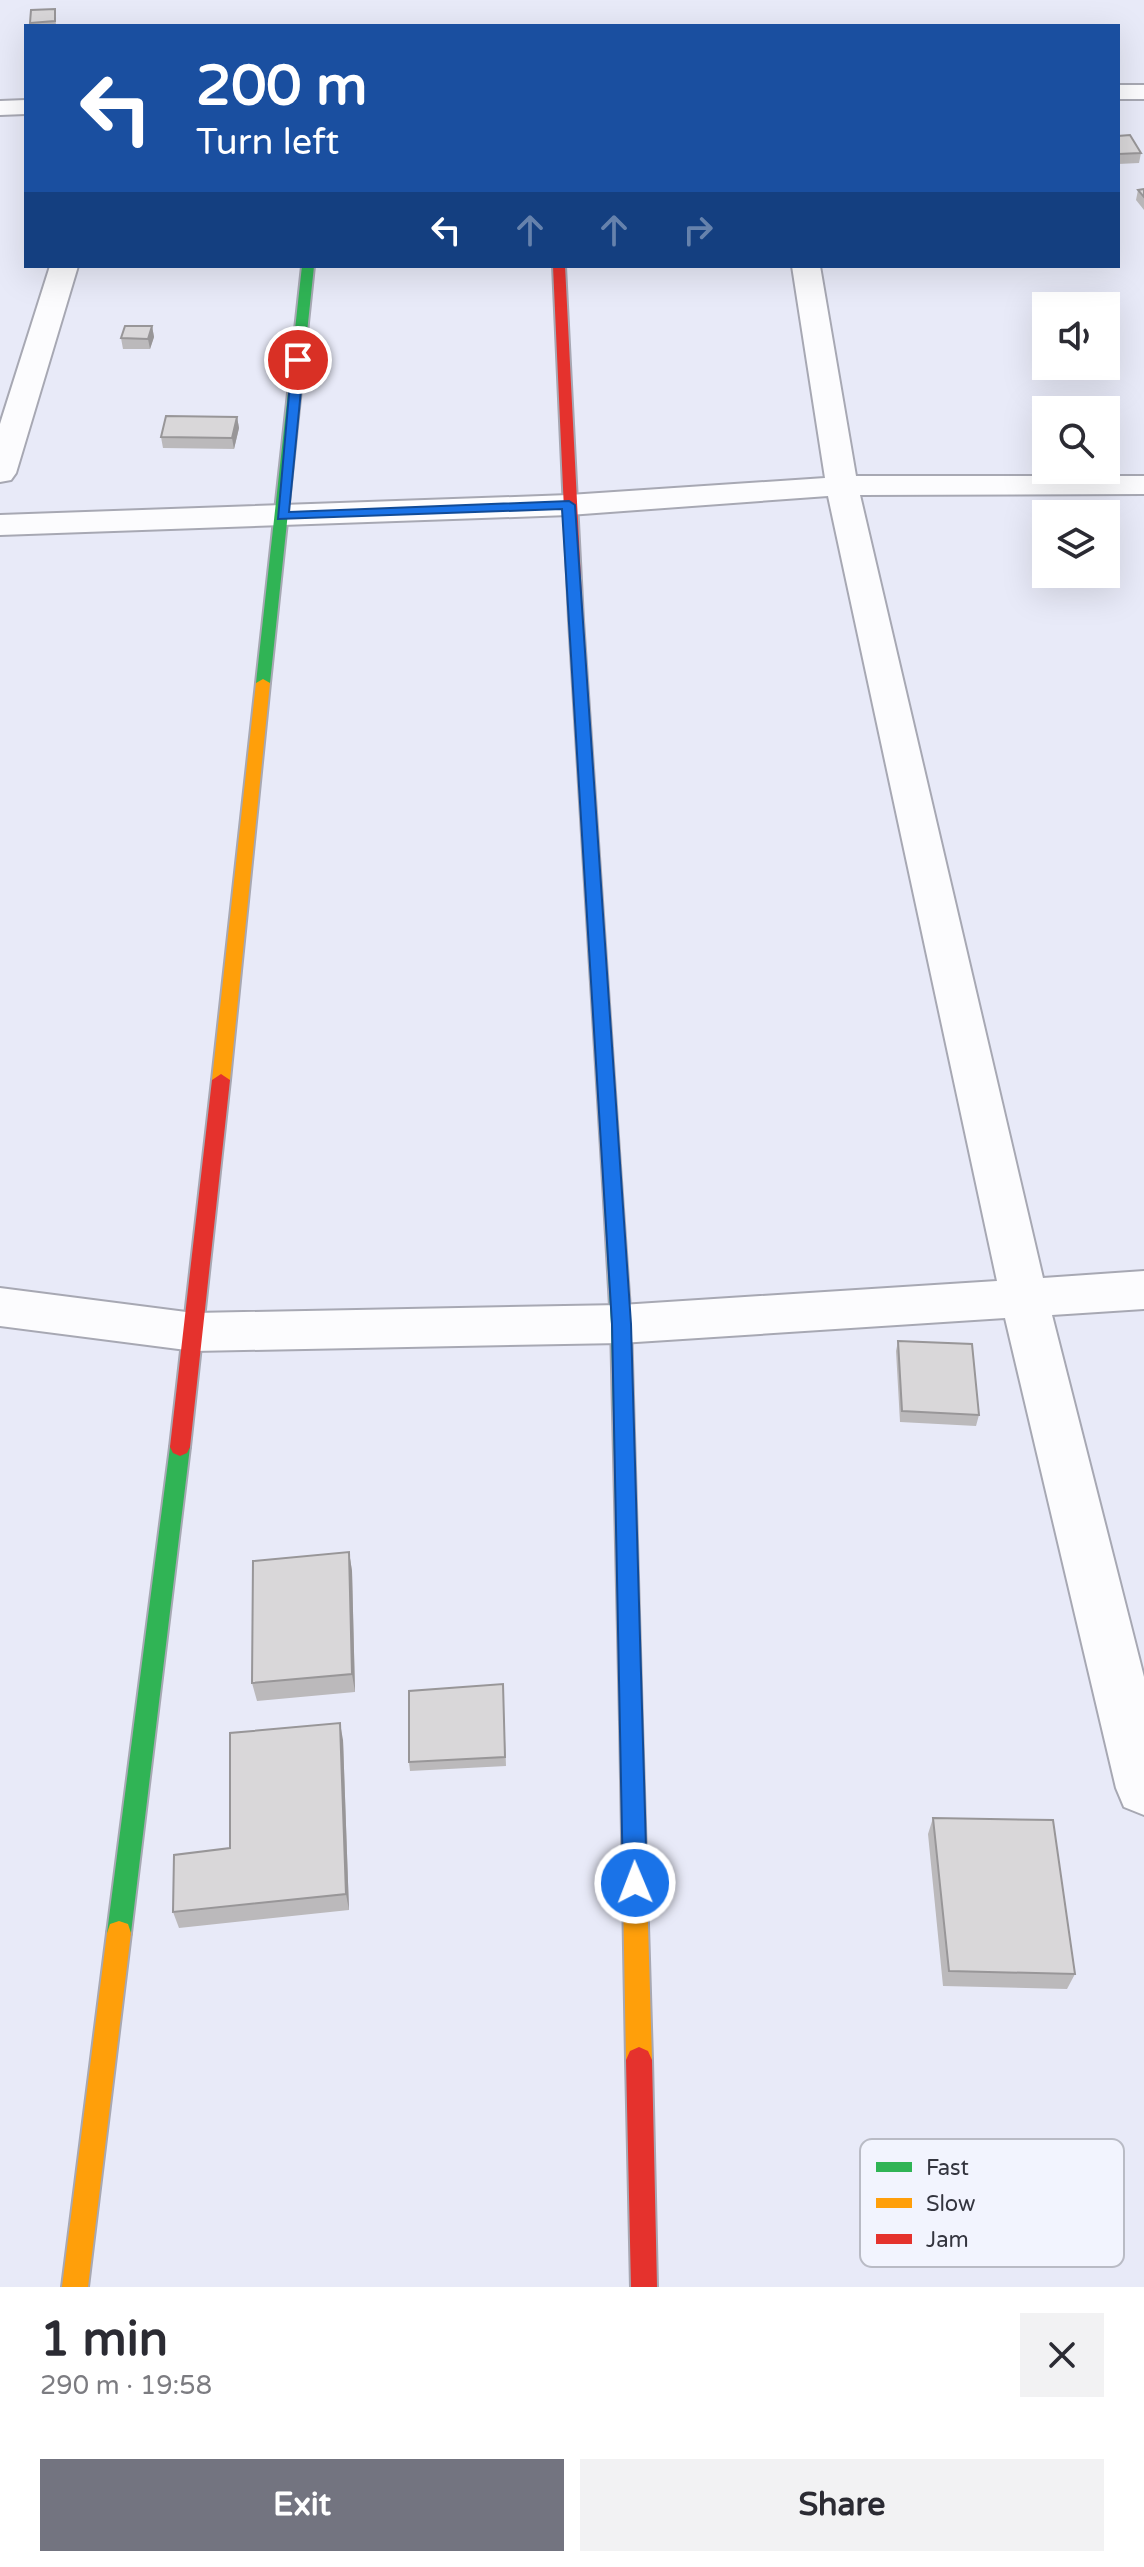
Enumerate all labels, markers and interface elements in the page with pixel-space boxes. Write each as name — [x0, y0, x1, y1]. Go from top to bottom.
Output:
text: 200 m — [196, 53, 367, 120]
icon: left — [64, 56, 168, 160]
text: Turn left — [196, 121, 339, 164]
icon: left — [424, 208, 468, 252]
icon: ahead — [508, 208, 552, 252]
icon: ahead — [592, 208, 636, 252]
icon: right — [676, 208, 720, 252]
map controls — [1032, 292, 1120, 588]
button: sound — [1032, 292, 1120, 380]
pin — [264, 326, 332, 394]
icon: arrive — [276, 338, 320, 382]
button: search — [1032, 396, 1120, 484]
button: layers — [1032, 500, 1120, 588]
position arrow — [593, 1841, 677, 1925]
legend — [860, 2139, 1124, 2267]
text: Fast — [926, 2155, 969, 2181]
text: Slow — [926, 2191, 976, 2217]
text: Jam — [926, 2227, 969, 2253]
text: 1 min — [40, 2311, 168, 2369]
button: close — [1020, 2313, 1104, 2397]
text: 290 m · 19:58 — [40, 2370, 212, 2401]
button: Exit — [40, 2459, 564, 2551]
button: Share — [580, 2459, 1104, 2551]

